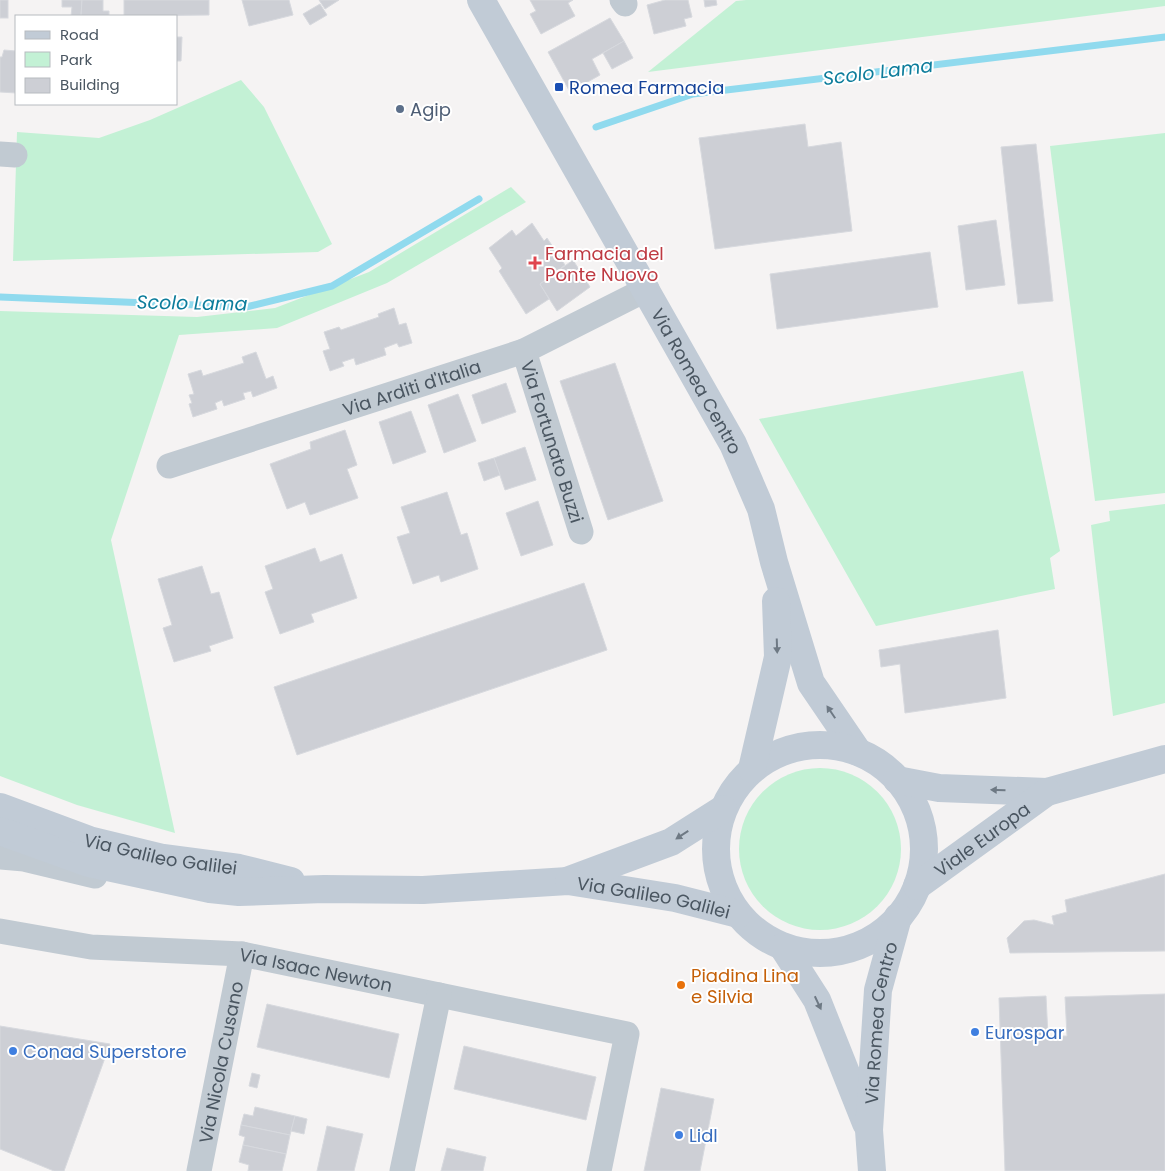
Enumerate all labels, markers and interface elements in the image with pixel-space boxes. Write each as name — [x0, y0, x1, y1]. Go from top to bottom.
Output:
legend — [15, 15, 178, 105]
text: Road — [60, 24, 99, 45]
text: Park — [60, 49, 92, 70]
water label: Scolo Lama — [821, 52, 935, 92]
text: Building — [60, 74, 120, 95]
place label: Romea Farmacia — [569, 75, 724, 100]
marker: Romea Farmacia — [553, 81, 565, 93]
place label: Agip — [410, 97, 451, 122]
marker: Agip — [394, 103, 406, 115]
place label: Farmacia del Ponte Nuovo — [545, 241, 664, 287]
marker: Farmacia del Ponte Nuovo — [529, 257, 541, 269]
water label: Scolo Lama — [136, 289, 248, 317]
street label: Via Romea Centro — [646, 303, 748, 458]
street label: Via Arditi d'Italia — [339, 353, 484, 422]
street label: Via Fortunato Buzzi — [515, 357, 590, 526]
one-way arrow — [774, 638, 782, 654]
one-way arrow — [826, 705, 836, 719]
one-way arrow — [990, 786, 1006, 794]
street label: Viale Europa — [929, 796, 1035, 882]
street label: Via Galileo Galilei — [81, 827, 239, 880]
one-way arrow — [676, 830, 689, 840]
street label: Via Galileo Galilei — [575, 870, 733, 924]
street label: Via Romea Centro — [858, 939, 903, 1105]
street label: Via Isaac Newton — [237, 941, 395, 997]
place label: Piadina Lina e Silvia — [691, 963, 799, 1009]
street label: Via Nicola Cusano — [192, 979, 249, 1145]
marker: Piadina Lina e Silvia — [675, 979, 687, 991]
one-way arrow — [814, 996, 822, 1010]
place label: Eurospar — [985, 1020, 1065, 1045]
marker: Eurospar — [969, 1026, 981, 1038]
place label: Conad Superstore — [23, 1039, 187, 1064]
marker: Conad Superstore — [7, 1045, 19, 1057]
place label: Lidl — [689, 1123, 718, 1148]
marker: Lidl — [673, 1129, 685, 1141]

